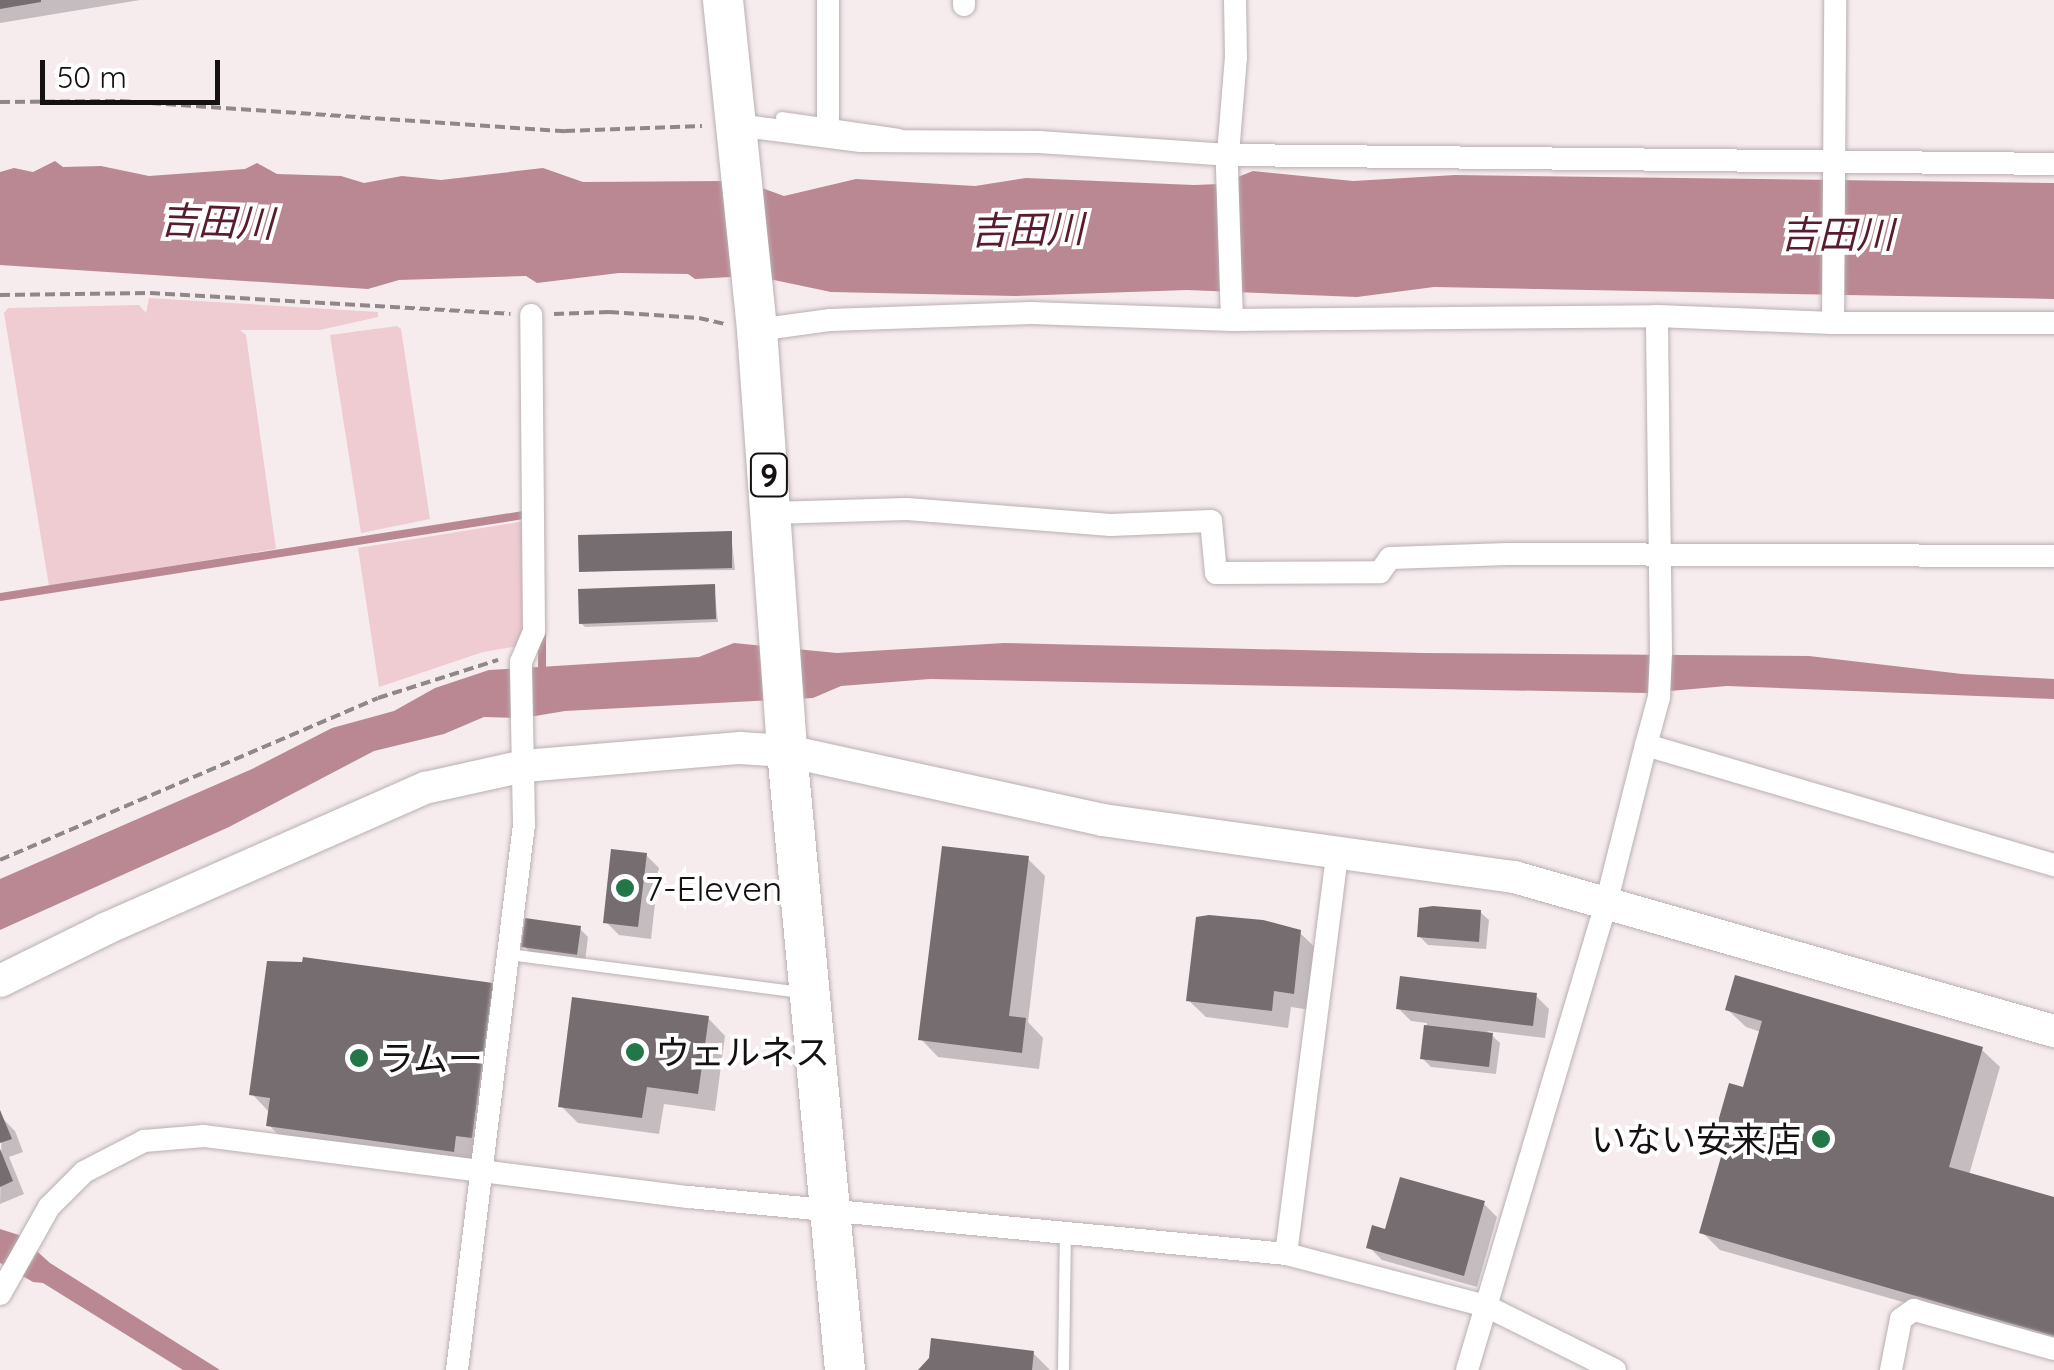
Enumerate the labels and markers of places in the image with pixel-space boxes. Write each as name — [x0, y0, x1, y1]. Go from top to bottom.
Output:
place label: 7-Eleven — [645, 867, 782, 909]
marker: 7-Eleven — [614, 877, 636, 899]
place label: ウェルネス — [655, 1031, 830, 1073]
place label: ラムー — [379, 1037, 484, 1079]
marker: ウェルネス — [624, 1041, 646, 1063]
marker: ラムー — [348, 1047, 370, 1069]
place label: いない安来店 — [1591, 1118, 1801, 1160]
marker: いない安来店 — [1810, 1128, 1832, 1150]

